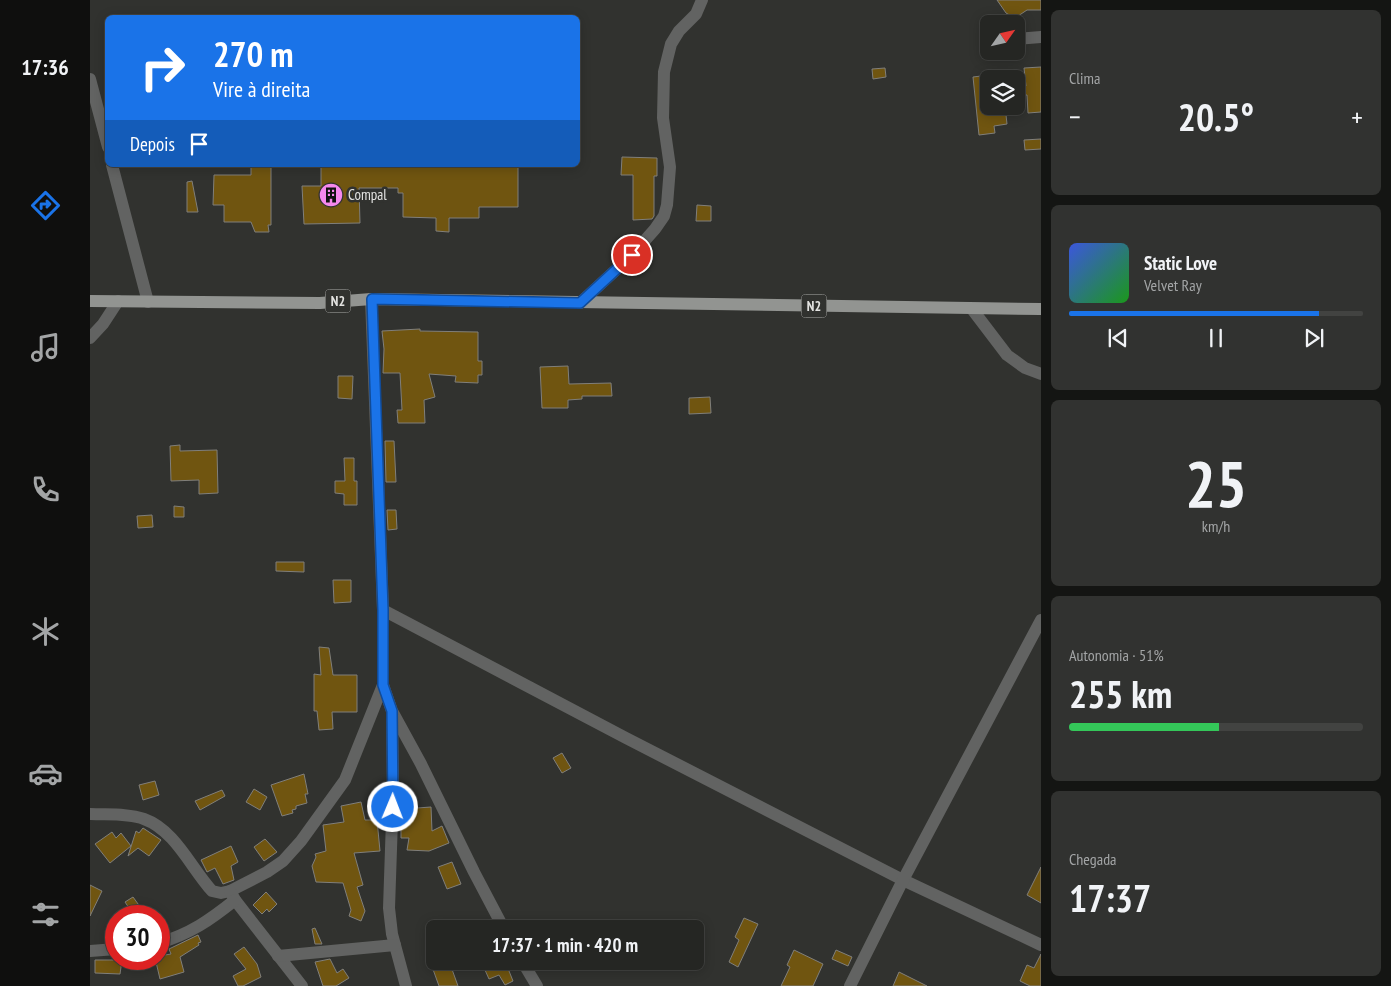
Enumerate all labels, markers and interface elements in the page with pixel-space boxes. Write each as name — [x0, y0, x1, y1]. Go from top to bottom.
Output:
north arrow — [980, 15, 1025, 60]
map controls — [980, 15, 1025, 115]
text: 270 m — [213, 31, 294, 77]
icon: right — [130, 35, 195, 100]
text: 17:36 — [21, 53, 69, 81]
text: Clima — [1069, 68, 1100, 88]
button: layers — [980, 70, 1025, 115]
text: Vire à direita — [213, 75, 310, 103]
text: 20.5° — [1178, 92, 1254, 141]
text: − — [1069, 98, 1081, 135]
text: + — [1351, 98, 1363, 135]
icon: arrive — [185, 130, 213, 158]
text: Depois — [130, 132, 175, 156]
building icon: Compal — [318, 182, 344, 208]
place label: Compal — [348, 185, 387, 204]
icon: directions — [28, 188, 63, 223]
pin — [611, 234, 653, 276]
icon: arrive — [618, 241, 646, 269]
text: Static Love — [1144, 251, 1217, 275]
text: Velvet Ray — [1144, 275, 1202, 295]
road number: N2 — [326, 290, 350, 312]
road number: N2 — [802, 294, 826, 318]
icon: previous — [1104, 324, 1132, 352]
icon: pause — [1202, 324, 1230, 352]
icon: next — [1300, 324, 1328, 352]
icon: music — [28, 330, 63, 365]
text: 25 — [1185, 441, 1247, 525]
icon: phone — [28, 472, 63, 507]
text: km/h — [1202, 516, 1230, 536]
icon: climate — [28, 614, 63, 649]
text: Autonomia · 51% — [1069, 645, 1164, 665]
text: 255 km — [1069, 669, 1172, 718]
icon: car — [28, 756, 63, 791]
position arrow — [366, 780, 418, 832]
text: Chegada — [1069, 849, 1117, 869]
text: 17:37 — [1069, 873, 1151, 922]
icon: filters — [28, 897, 63, 932]
speed limit sign: 30 — [105, 905, 170, 970]
text: 17:37 · 1 min · 420 m — [492, 933, 638, 957]

